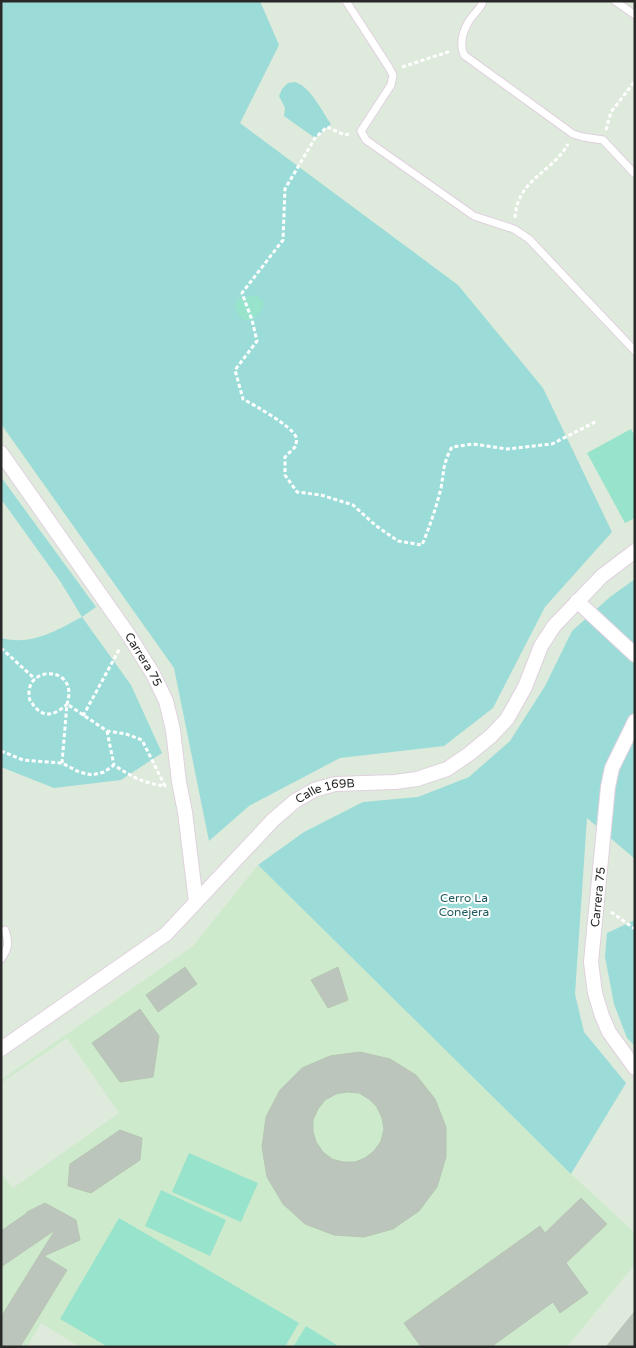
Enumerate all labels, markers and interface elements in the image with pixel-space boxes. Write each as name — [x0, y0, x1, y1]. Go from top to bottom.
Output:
street label: Carrera 75 — [122, 630, 165, 689]
street label: Calle 169B — [293, 776, 355, 806]
street label: Carrera 75 — [588, 866, 608, 928]
park label: Cerro La Conejera — [439, 891, 489, 919]

